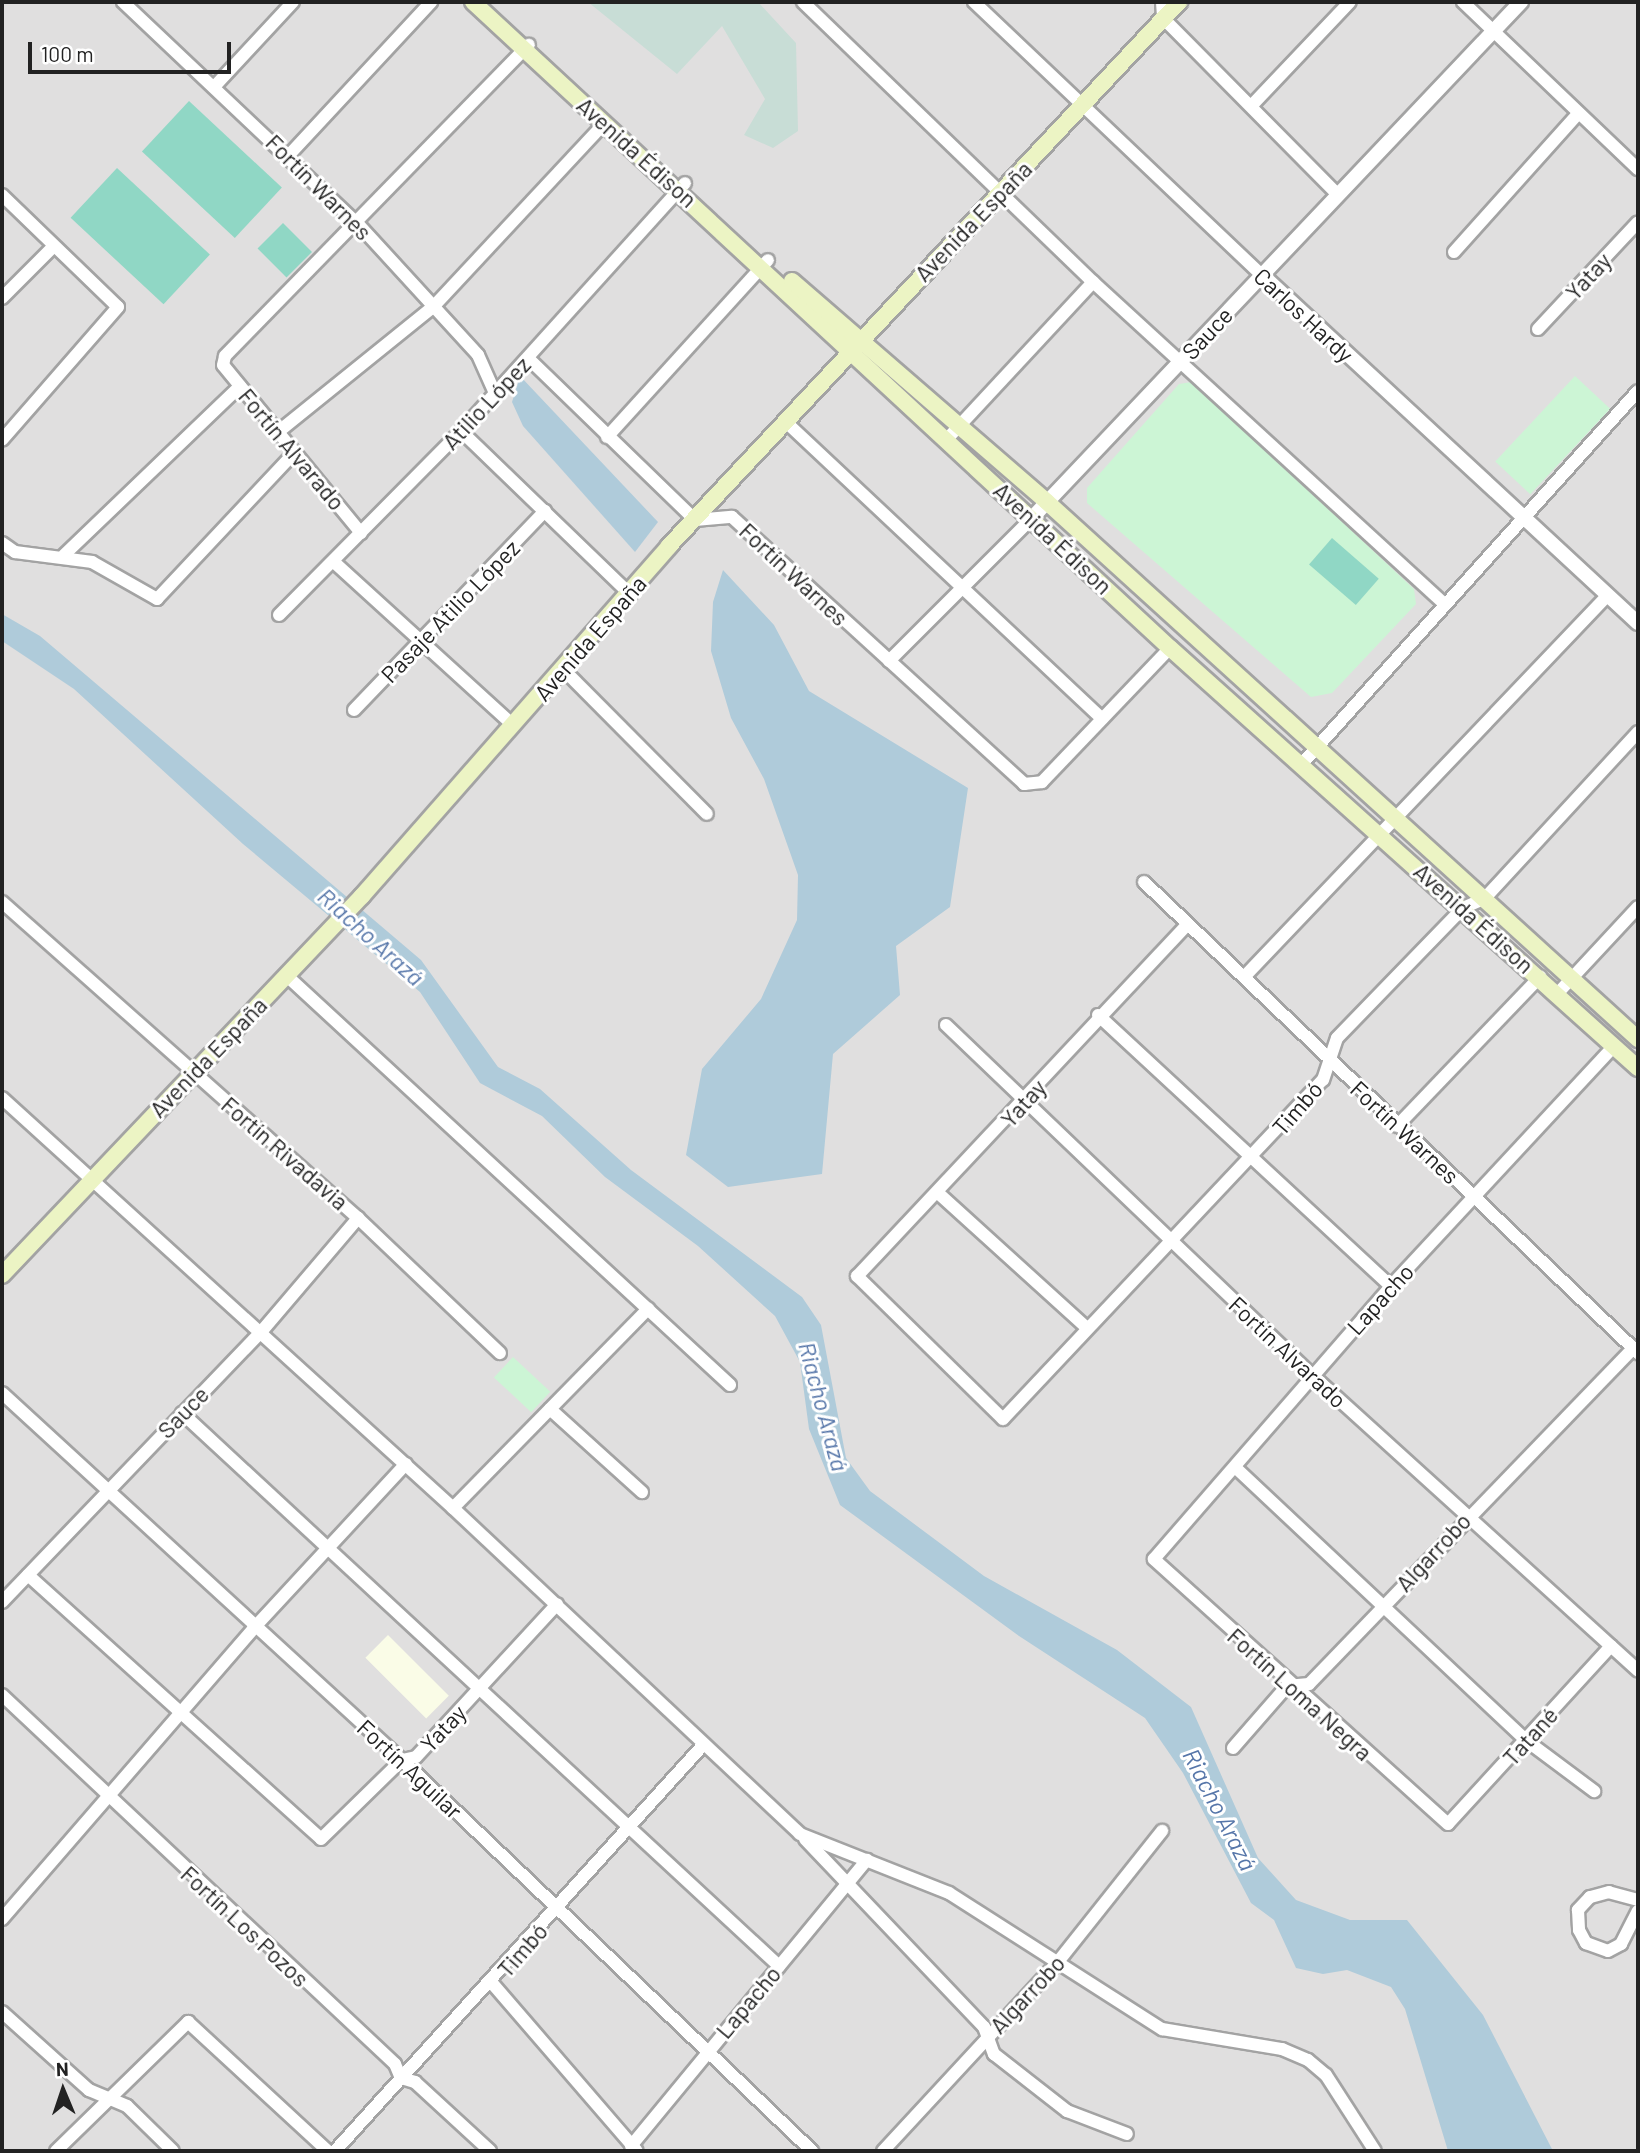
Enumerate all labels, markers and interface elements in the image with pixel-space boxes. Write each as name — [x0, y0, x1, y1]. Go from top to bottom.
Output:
scale bar — [32, 28, 234, 72]
text: 100 m — [41, 41, 94, 66]
street label: Avenida Édison — [571, 91, 703, 213]
street label: Fortín Warnes — [260, 128, 378, 246]
street label: Avenida España — [909, 155, 1037, 287]
street label: Yatay — [1559, 247, 1617, 305]
street label: Carlos Hardy — [1249, 262, 1359, 368]
street label: Sauce — [1176, 301, 1238, 365]
street label: Atilio López — [436, 351, 536, 455]
street label: Fortín Alvarado — [233, 382, 351, 516]
street label: Avenida Édison — [988, 476, 1118, 600]
street label: Fortín Warnes — [734, 517, 854, 631]
street label: Pasaje Atilio López — [375, 534, 525, 688]
street label: Avenida España — [528, 570, 652, 706]
street label: Avenida Édison — [1408, 857, 1540, 979]
water label: Riacho Arazá — [312, 881, 430, 991]
street label: Avenida España — [144, 991, 272, 1123]
street label: Yatay — [995, 1074, 1051, 1132]
street label: Timbó — [1266, 1075, 1328, 1141]
street label: Fortín Warnes — [1345, 1075, 1465, 1189]
street label: Fortín Rivadavia — [216, 1091, 354, 1215]
street label: Lapacho — [1341, 1258, 1419, 1340]
street label: Fortín Alvarado — [1224, 1291, 1352, 1413]
water label: Riacho Arazá — [793, 1339, 855, 1473]
street label: Sauce — [152, 1380, 214, 1444]
street label: Algarrobo — [1390, 1507, 1476, 1597]
street label: Fortín Loma Negra — [1222, 1622, 1378, 1766]
street label: Yatay — [414, 1699, 472, 1757]
street label: Tatané — [1497, 1701, 1563, 1771]
street label: Fortín Aguilar — [352, 1714, 468, 1824]
water label: Riacho Arazá — [1177, 1744, 1263, 1874]
street label: Fortín Los Pozos — [175, 1860, 315, 1992]
street label: Timbó — [491, 1917, 553, 1983]
street label: Algarrobo — [984, 1949, 1070, 2039]
street label: Lapacho — [710, 1960, 786, 2044]
north arrow — [28, 2055, 98, 2125]
text: N — [56, 2057, 69, 2080]

